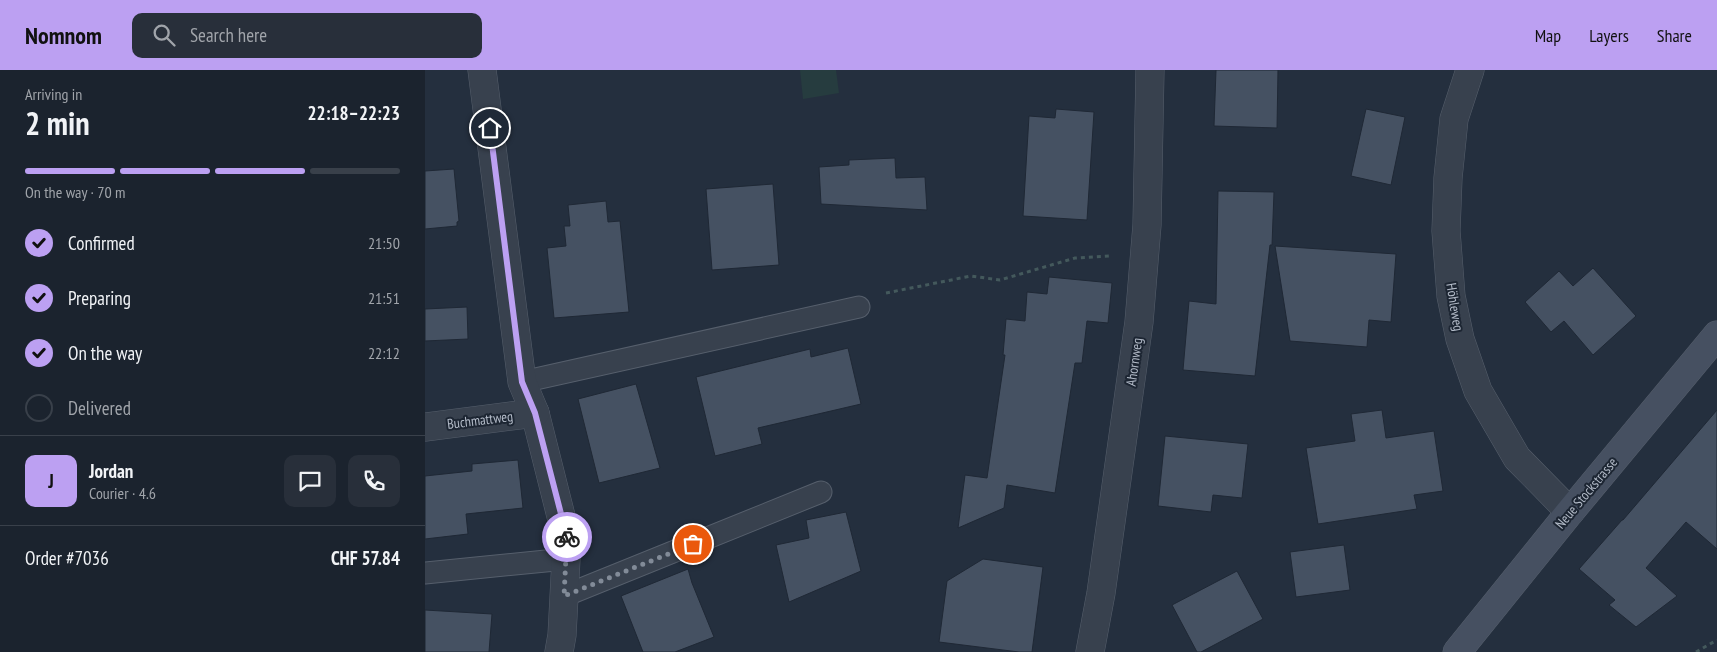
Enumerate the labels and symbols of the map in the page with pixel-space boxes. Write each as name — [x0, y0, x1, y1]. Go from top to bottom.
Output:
pin — [469, 107, 511, 149]
street label: Höhleweg — [1442, 282, 1468, 332]
street label: Ahornweg — [1122, 337, 1146, 387]
street label: Buchmattweg — [446, 407, 514, 433]
street label: Neue Stockstrasse — [1551, 454, 1621, 532]
courier — [542, 512, 592, 562]
pin — [672, 523, 714, 565]

